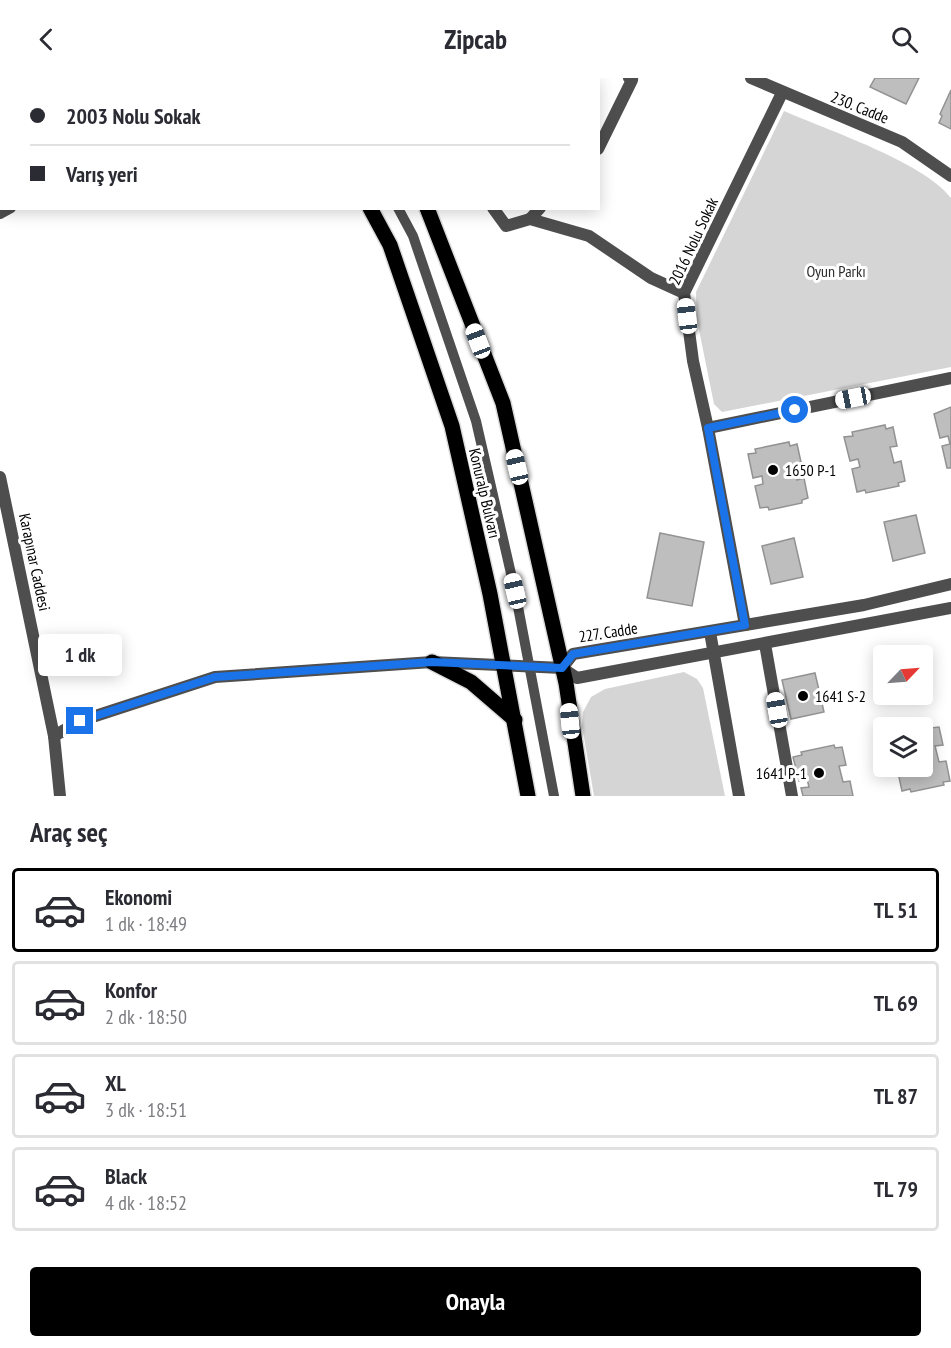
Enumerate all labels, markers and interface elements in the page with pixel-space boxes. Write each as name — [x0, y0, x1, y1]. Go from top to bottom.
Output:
text: Zipcab — [444, 22, 507, 56]
icon: back — [30, 23, 63, 56]
icon: search — [888, 23, 921, 56]
street label: 230. Cadde — [828, 86, 892, 128]
text: 2003 Nolu Sokak — [66, 102, 201, 130]
text: Varış yeri — [66, 160, 138, 188]
street label: 2016 Nolu Sokak — [664, 193, 722, 288]
park label: Oyun Parkı — [806, 261, 866, 281]
car — [676, 297, 698, 335]
car — [463, 321, 493, 361]
car — [834, 386, 872, 410]
route start — [781, 396, 808, 423]
street label: Konuralp Bulvarı — [465, 446, 505, 540]
car — [504, 447, 530, 487]
place label: 1650 P-1 — [785, 460, 836, 480]
marker: 1650 P-1 — [766, 463, 780, 477]
street label: Karapınar Caddesi — [15, 511, 55, 613]
car — [502, 571, 528, 611]
street label: 227. Cadde — [577, 617, 639, 647]
callout: 1 dk — [38, 634, 122, 676]
text: 1 dk — [65, 642, 95, 668]
north arrow — [873, 645, 933, 705]
map controls — [873, 645, 933, 777]
place label: 1641 S-2 — [815, 686, 866, 706]
marker: 1641 S-2 — [796, 689, 810, 703]
car — [765, 691, 789, 729]
car — [559, 702, 581, 740]
route end — [66, 707, 93, 734]
button: layers — [873, 717, 933, 777]
place label: 1641 P-1 — [756, 763, 807, 783]
marker: 1641 P-1 — [812, 766, 826, 780]
text: Araç seç — [30, 815, 108, 849]
icon: car — [33, 883, 87, 937]
text: Ekonomi — [105, 883, 172, 911]
text: TL 51 — [874, 896, 918, 924]
text: 1 dk · 18:49 — [105, 911, 187, 937]
icon: car — [33, 976, 87, 1030]
text: Konfor — [105, 976, 157, 1004]
text: TL 69 — [874, 989, 918, 1017]
text: 2 dk · 18:50 — [105, 1004, 187, 1030]
icon: car — [33, 1069, 87, 1123]
text: XL — [105, 1069, 126, 1097]
text: TL 87 — [874, 1082, 918, 1110]
text: 3 dk · 18:51 — [105, 1097, 187, 1123]
icon: car — [33, 1162, 87, 1216]
text: Black — [105, 1162, 147, 1190]
text: TL 79 — [874, 1175, 918, 1203]
text: 4 dk · 18:52 — [105, 1190, 187, 1216]
button: Onayla — [30, 1267, 921, 1336]

